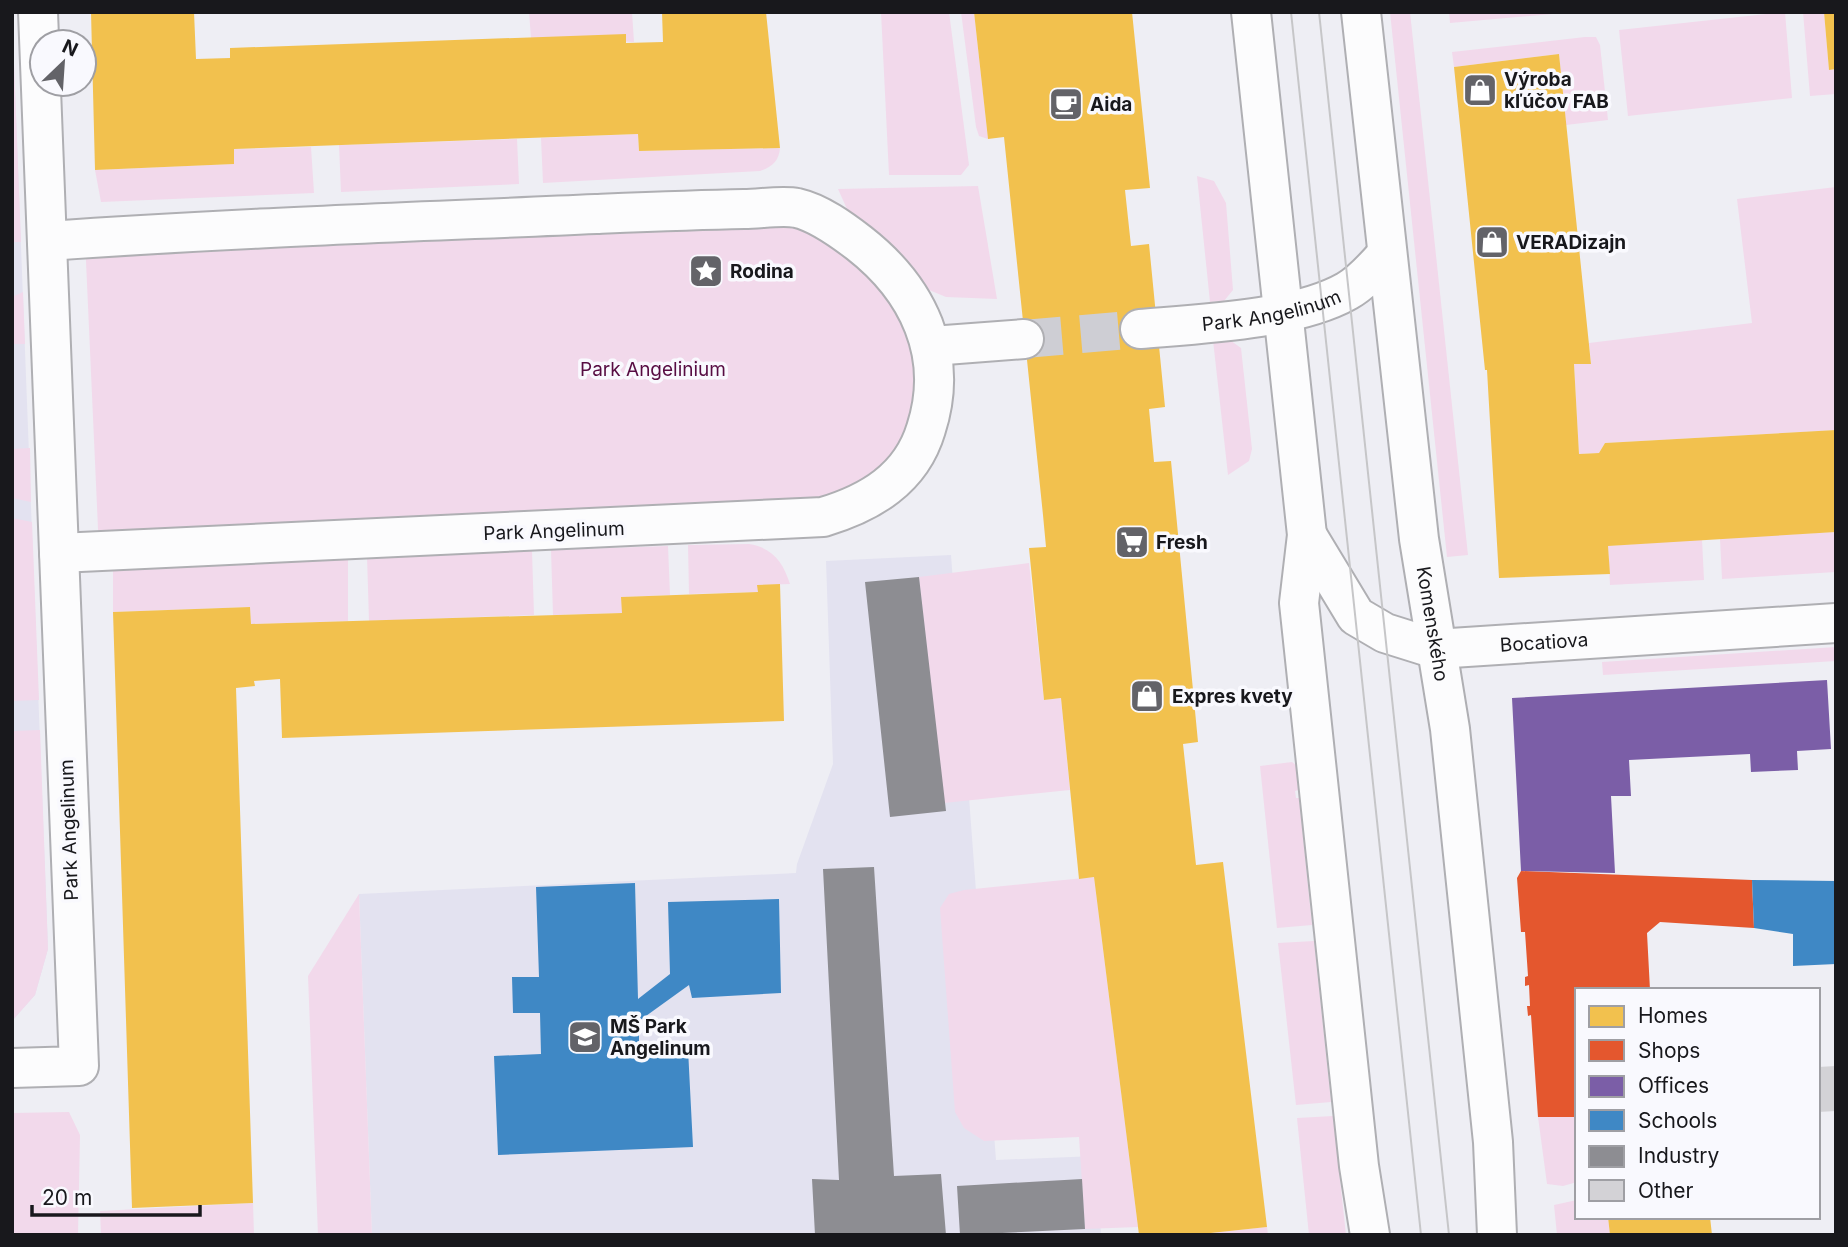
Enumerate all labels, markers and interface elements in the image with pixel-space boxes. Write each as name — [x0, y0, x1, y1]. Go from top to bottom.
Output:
north arrow — [28, 28, 98, 98]
text: N — [59, 35, 81, 62]
place label: Výroba kľúčov FAB — [1504, 68, 1609, 113]
shop icon: Výroba kľúčov FAB — [1461, 71, 1499, 109]
cafe icon: Aida — [1047, 85, 1085, 123]
place label: Aida — [1090, 93, 1132, 116]
shop icon: VERADizajn — [1473, 223, 1511, 261]
place label: VERADizajn — [1516, 231, 1626, 254]
place icon: Rodina — [687, 252, 725, 290]
place label: Rodina — [730, 260, 794, 283]
street label: Park Angelinum — [1201, 284, 1344, 335]
park label: Park Angelinium — [580, 358, 726, 381]
street label: Park Angelinum — [483, 517, 625, 545]
supermarket icon: Fresh — [1113, 523, 1151, 561]
place label: Fresh — [1156, 531, 1208, 554]
street label: Komenského — [1412, 565, 1454, 683]
street label: Bocatiova — [1499, 628, 1589, 656]
shop icon: Expres kvety — [1128, 677, 1166, 715]
place label: Expres kvety — [1172, 685, 1293, 708]
street label: Park Angelinum — [55, 759, 83, 901]
legend — [1575, 988, 1820, 1219]
text: Homes — [1638, 1003, 1708, 1028]
place label: MŠ Park Angelinum — [610, 1015, 711, 1060]
school or university icon: MŠ Park Angelinum — [566, 1018, 604, 1056]
text: Shops — [1638, 1038, 1700, 1063]
text: Offices — [1638, 1073, 1709, 1098]
text: Schools — [1638, 1108, 1717, 1133]
text: Industry — [1638, 1143, 1720, 1168]
scale bar — [32, 1174, 200, 1218]
text: Other — [1638, 1178, 1694, 1203]
text: 20 m — [42, 1185, 92, 1210]

